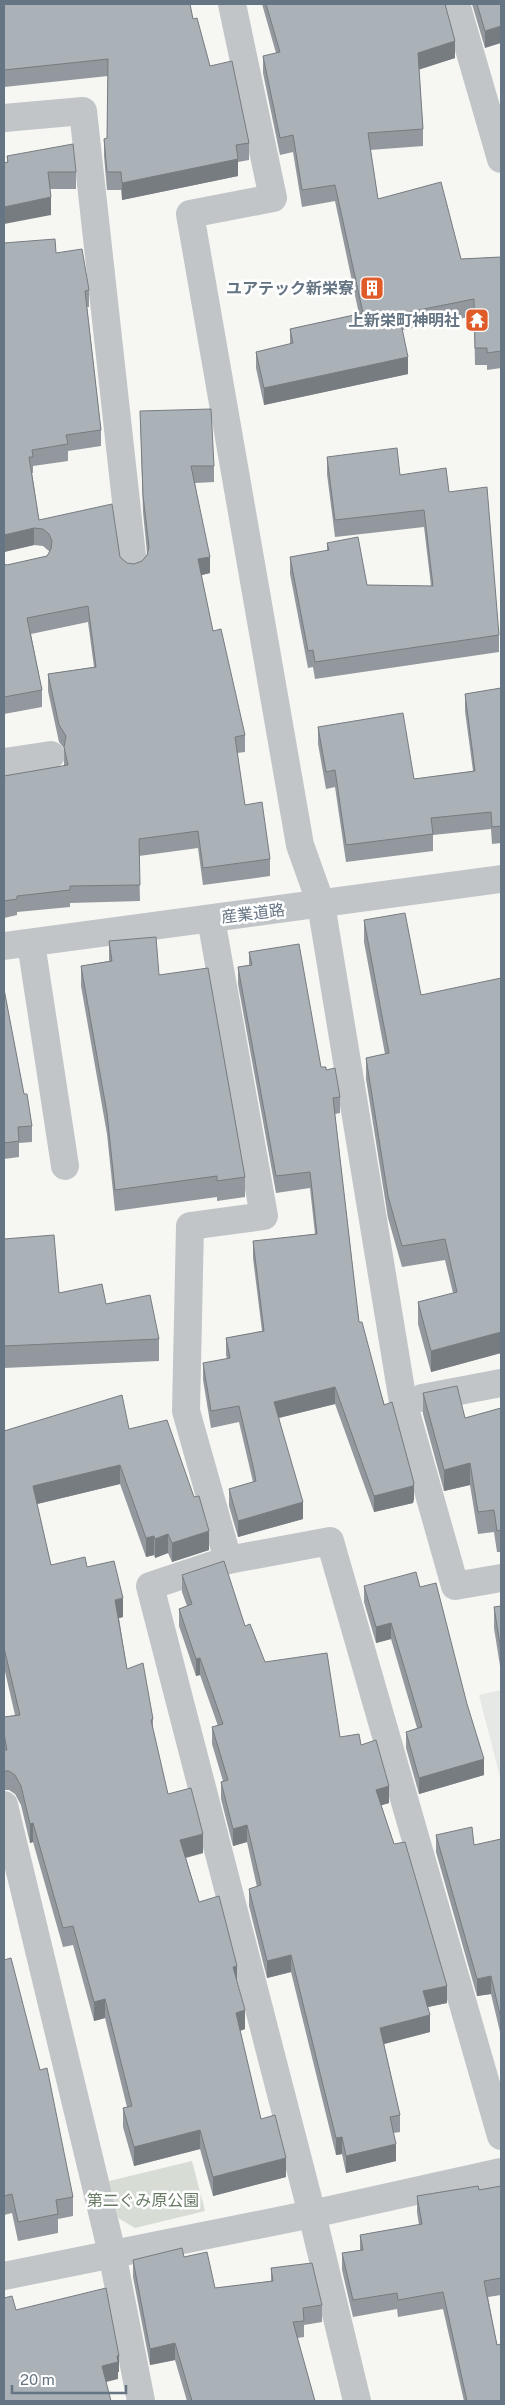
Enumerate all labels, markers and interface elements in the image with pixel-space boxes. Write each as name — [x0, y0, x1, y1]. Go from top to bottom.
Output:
building icon: ユアテック新栄寮 — [359, 275, 385, 301]
place label: ユアテック新栄寮 — [226, 279, 354, 298]
temple icon: 上新栄町神明社 — [464, 307, 490, 333]
place label: 上新栄町神明社 — [348, 311, 460, 330]
street label: 産業道路 — [220, 900, 286, 927]
park label: 第二ぐみ原公園 — [87, 2191, 199, 2210]
scale bar — [12, 2362, 126, 2394]
text: 20 m — [20, 2371, 55, 2388]

